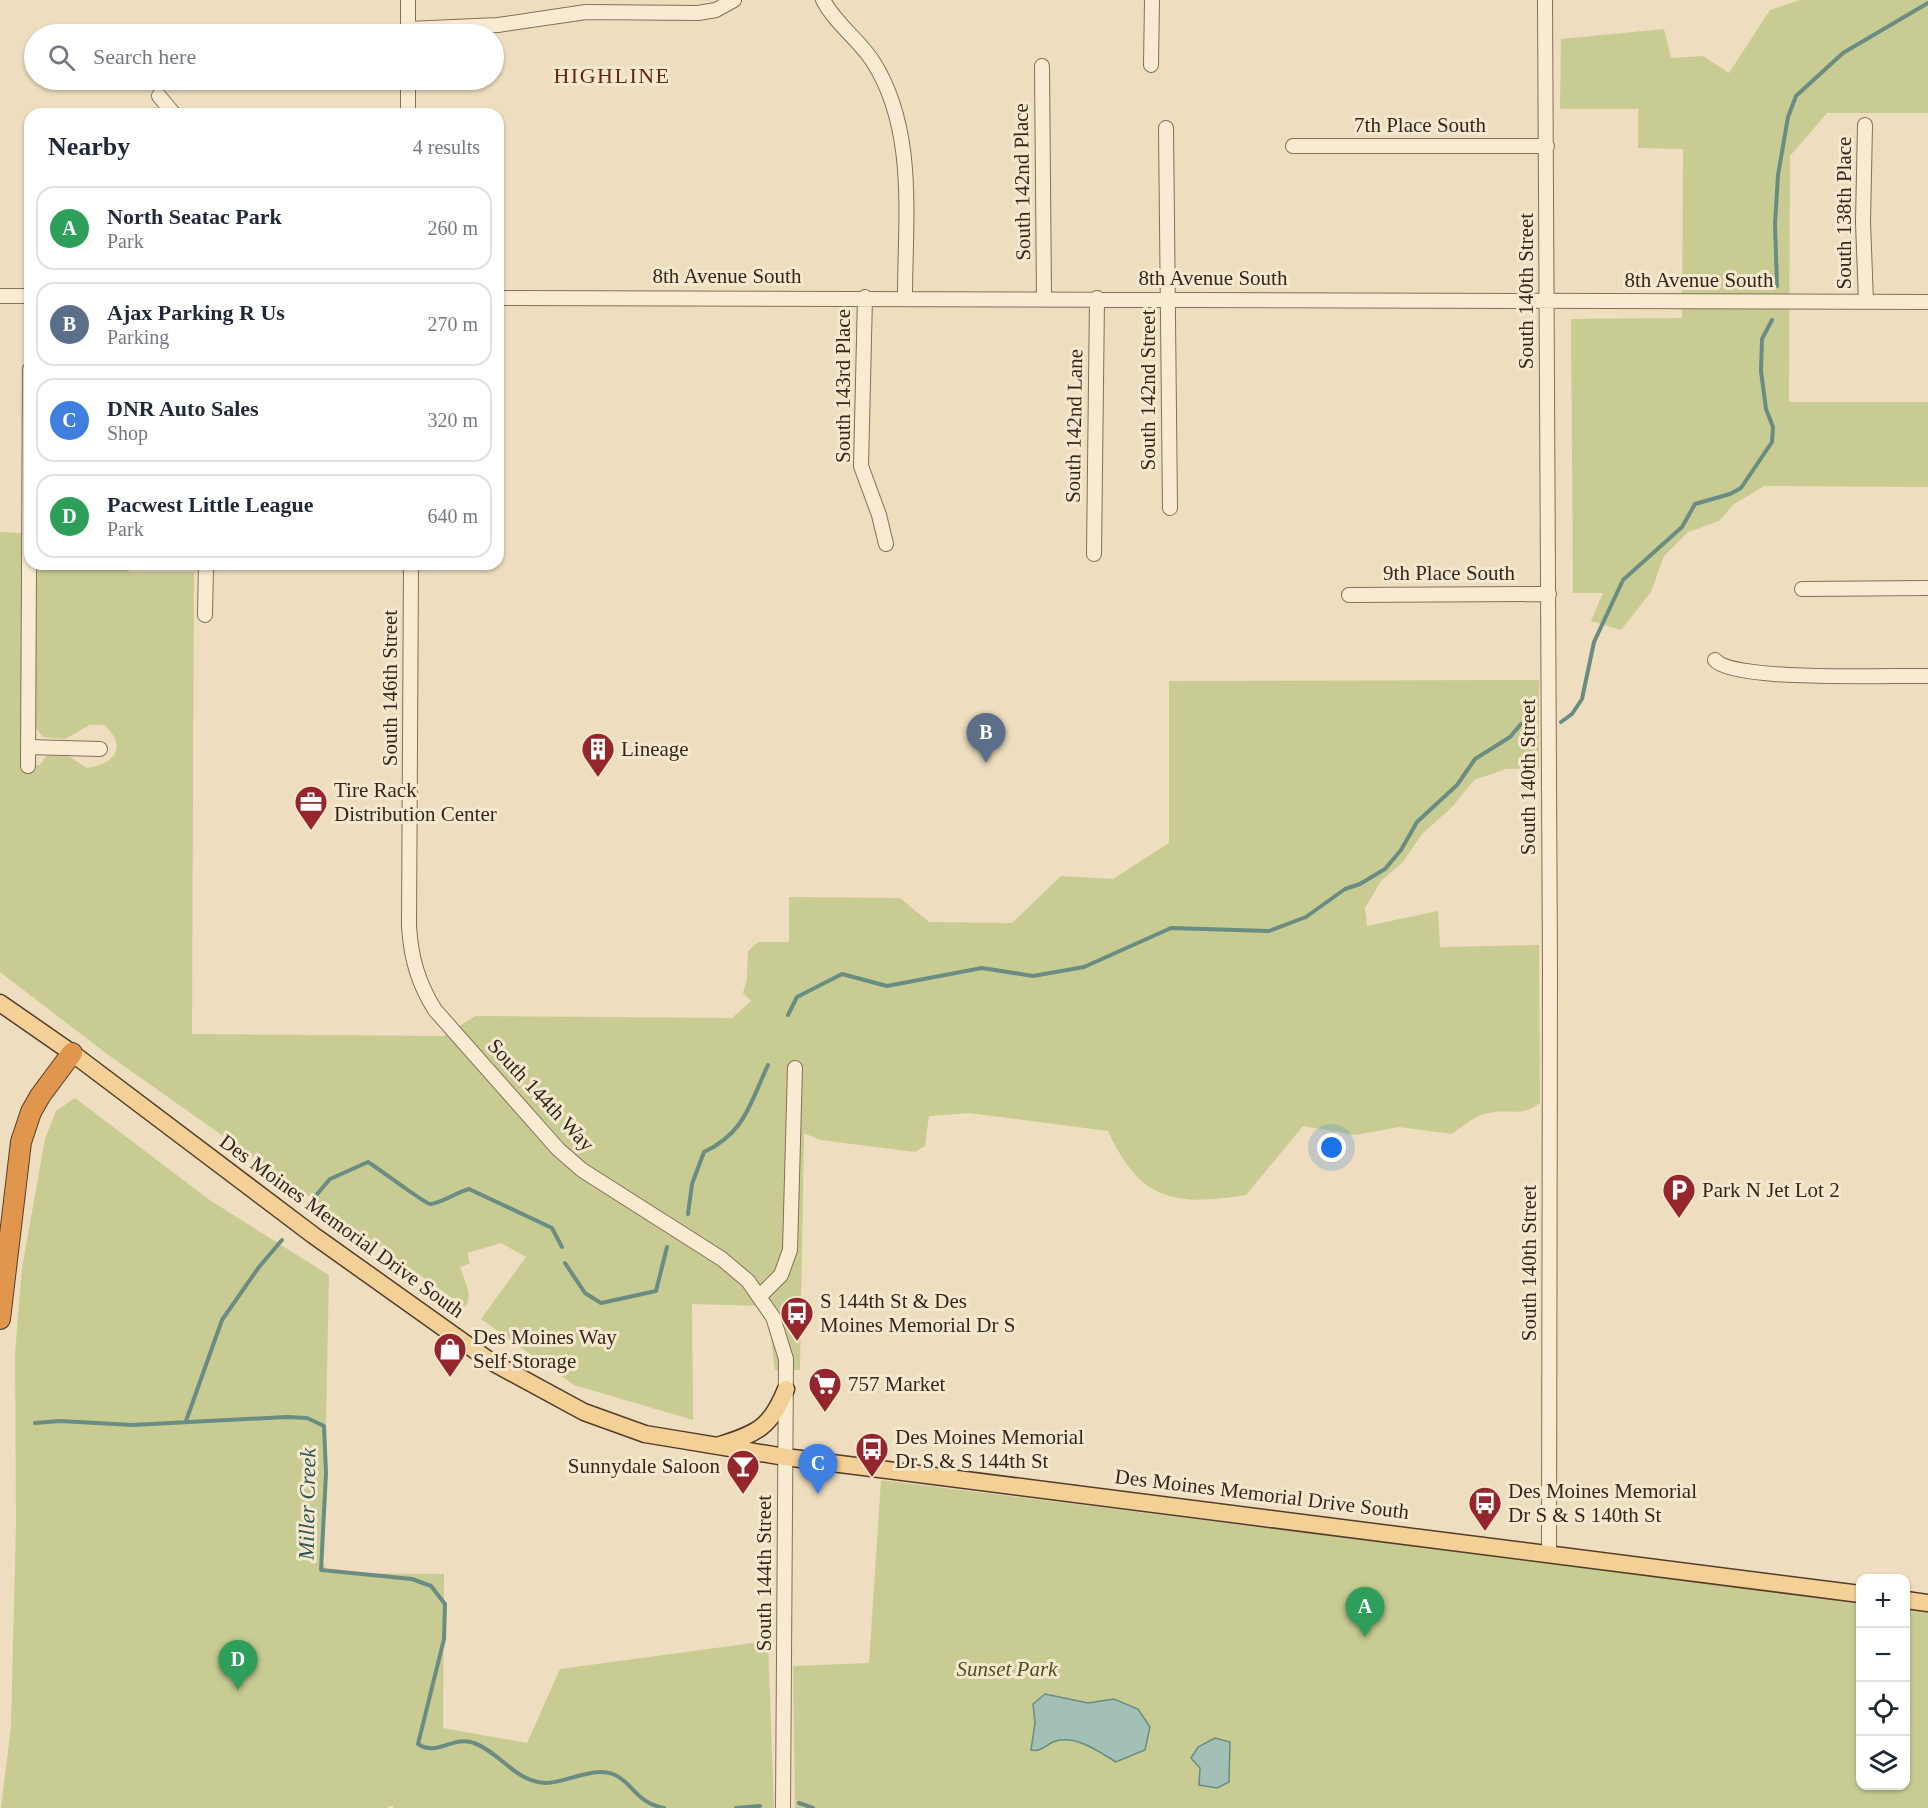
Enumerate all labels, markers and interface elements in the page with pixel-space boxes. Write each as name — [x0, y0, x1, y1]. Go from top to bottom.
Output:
search box — [24, 24, 504, 90]
icon: search — [45, 41, 78, 74]
text: Search here — [93, 44, 196, 69]
district label: HIGHLINE — [553, 63, 671, 88]
street label: South 142nd Place — [1009, 103, 1035, 261]
street label: 7th Place South — [1354, 113, 1486, 137]
text: Nearby — [48, 132, 130, 161]
text: 4 results — [413, 136, 480, 158]
street label: South 138th Place — [1832, 137, 1856, 289]
text: North Seatac Park — [107, 204, 282, 229]
street label: South 140th Street — [1514, 213, 1538, 369]
text: A — [62, 217, 77, 239]
text: 260 m — [427, 217, 478, 239]
text: Park — [107, 230, 144, 252]
street label: 8th Avenue South — [653, 264, 802, 288]
street label: 8th Avenue South — [1139, 266, 1288, 290]
street label: 8th Avenue South — [1625, 268, 1774, 292]
text: Ajax Parking R Us — [107, 300, 285, 325]
street label: South 143rd Place — [831, 309, 855, 463]
street label: South 142nd Street — [1136, 309, 1160, 471]
text: B — [63, 313, 76, 335]
text: 270 m — [427, 313, 478, 335]
text: Parking — [107, 326, 169, 348]
street label: South 142nd Lane — [1061, 349, 1087, 503]
text: DNR Auto Sales — [107, 396, 259, 421]
text: C — [62, 409, 77, 431]
text: 320 m — [427, 409, 478, 431]
text: Shop — [107, 422, 148, 444]
text: Pacwest Little League — [107, 492, 314, 517]
text: D — [62, 505, 77, 527]
text: 640 m — [427, 505, 478, 527]
text: Park — [107, 518, 144, 540]
street label: 9th Place South — [1383, 561, 1515, 585]
street label: South 146th Street — [378, 610, 402, 766]
street label: South 140th Street — [1516, 699, 1540, 855]
pin: B — [966, 714, 1006, 763]
building icon: Lineage — [580, 731, 616, 778]
place label: Lineage — [621, 737, 689, 761]
place label: Tire Rack Distribution Center — [334, 778, 497, 826]
office icon: Tire Rack Distribution Center — [293, 784, 329, 831]
street label: South 144th Way — [483, 1034, 600, 1157]
street label: Des Moines Memorial Drive South — [215, 1129, 469, 1323]
your location — [1317, 1133, 1346, 1162]
parking icon: Park N Jet Lot 2 — [1661, 1172, 1697, 1219]
place label: Park N Jet Lot 2 — [1702, 1178, 1840, 1202]
street label: South 140th Street — [1517, 1185, 1541, 1341]
place label: S 144th St & Des Moines Memorial Dr S — [820, 1289, 1015, 1337]
bus stop icon: S 144th St & Des Moines Memorial Dr S — [779, 1295, 815, 1342]
place label: Des Moines Way Self Storage — [473, 1325, 617, 1373]
shop icon: Des Moines Way Self Storage — [432, 1331, 468, 1378]
supermarket icon: 757 Market — [807, 1366, 843, 1413]
place label: 757 Market — [848, 1372, 946, 1396]
place label: Des Moines Memorial Dr S & S 144th St — [895, 1425, 1084, 1473]
bus stop icon: Des Moines Memorial Dr S & S 144th St — [854, 1431, 890, 1478]
pin: C — [798, 1444, 838, 1494]
water label: Miller Creek — [294, 1446, 320, 1561]
bar icon: Sunnydale Saloon — [725, 1448, 761, 1495]
place label: Sunnydale Saloon — [568, 1454, 720, 1478]
street label: Des Moines Memorial Drive South — [1113, 1464, 1411, 1524]
place label: Des Moines Memorial Dr S & S 140th St — [1508, 1479, 1697, 1527]
bus stop icon: Des Moines Memorial Dr S & S 140th St — [1467, 1485, 1503, 1532]
street label: South 144th Street — [752, 1495, 776, 1651]
map controls — [1856, 1574, 1910, 1790]
button: + — [1856, 1574, 1910, 1628]
pin: A — [1346, 1588, 1384, 1637]
button: − — [1856, 1628, 1910, 1682]
pin: D — [218, 1640, 258, 1690]
park label: Sunset Park — [957, 1657, 1058, 1681]
button: locate — [1856, 1682, 1910, 1736]
button: layers — [1856, 1736, 1910, 1790]

